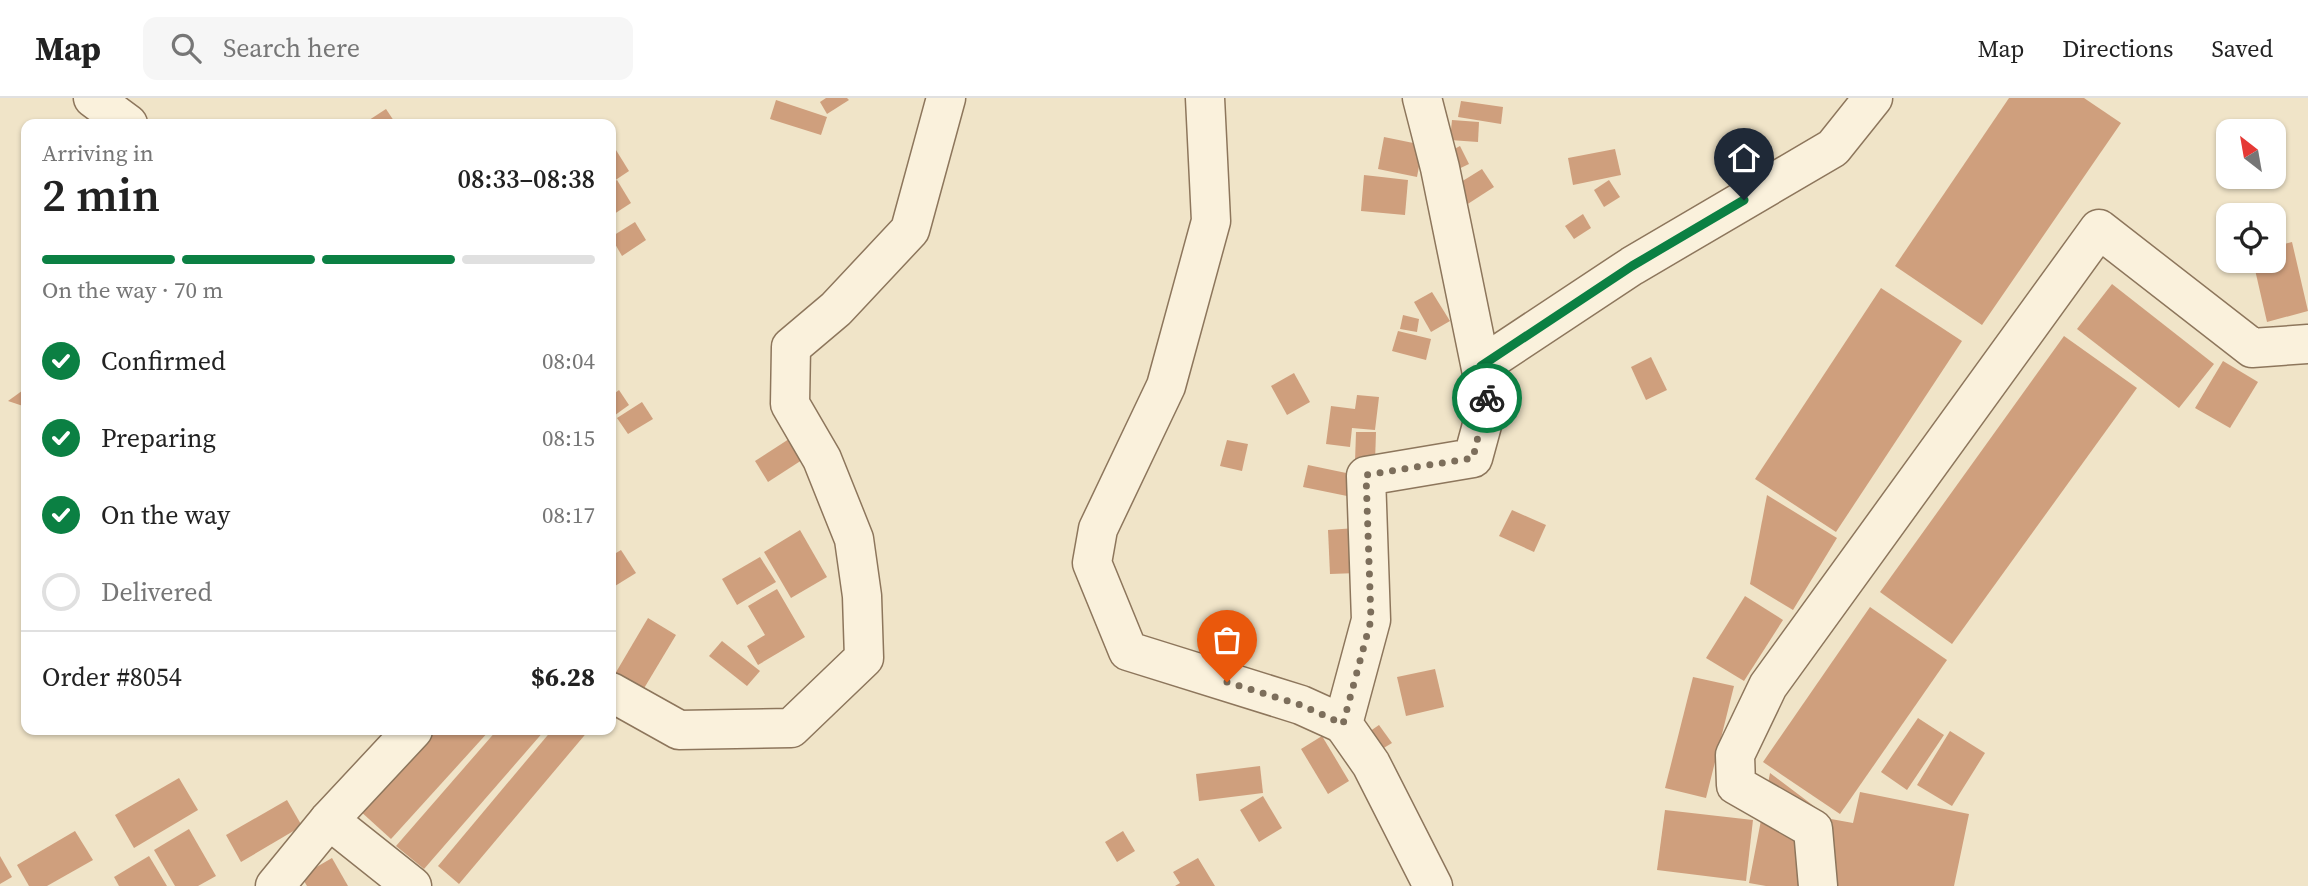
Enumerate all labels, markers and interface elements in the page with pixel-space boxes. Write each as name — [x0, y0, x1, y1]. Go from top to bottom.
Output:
search box — [143, 17, 633, 80]
text: Map — [35, 26, 101, 71]
icon: search — [167, 29, 205, 67]
text: Search here — [223, 30, 360, 66]
text: Map — [1977, 32, 2024, 65]
text: Directions — [2062, 32, 2173, 65]
text: Saved — [2211, 32, 2273, 65]
north arrow — [2216, 119, 2286, 189]
map controls — [2216, 119, 2286, 273]
pin — [1714, 128, 1774, 200]
text: Arriving in — [42, 137, 154, 169]
icon: home — [1725, 139, 1763, 177]
text: 08:33–08:38 — [458, 161, 595, 197]
text: 2 min — [42, 163, 160, 226]
button: locate — [2216, 203, 2286, 273]
text: On the way · 70 m — [42, 274, 223, 306]
icon: check — [42, 342, 80, 380]
text: Confirmed — [101, 343, 226, 379]
text: 08:04 — [542, 345, 595, 377]
courier — [1452, 363, 1522, 433]
icon: bike — [1468, 379, 1506, 417]
icon: check — [42, 419, 80, 457]
text: Preparing — [101, 420, 216, 456]
text: 08:15 — [542, 422, 595, 454]
icon: check — [42, 496, 80, 534]
text: On the way — [101, 497, 230, 533]
text: 08:17 — [542, 499, 595, 531]
text: Delivered — [101, 574, 212, 610]
pin — [1197, 610, 1257, 682]
icon: bag — [1208, 621, 1246, 659]
text: Order #8054 — [42, 659, 182, 695]
text: $6.28 — [531, 659, 595, 695]

